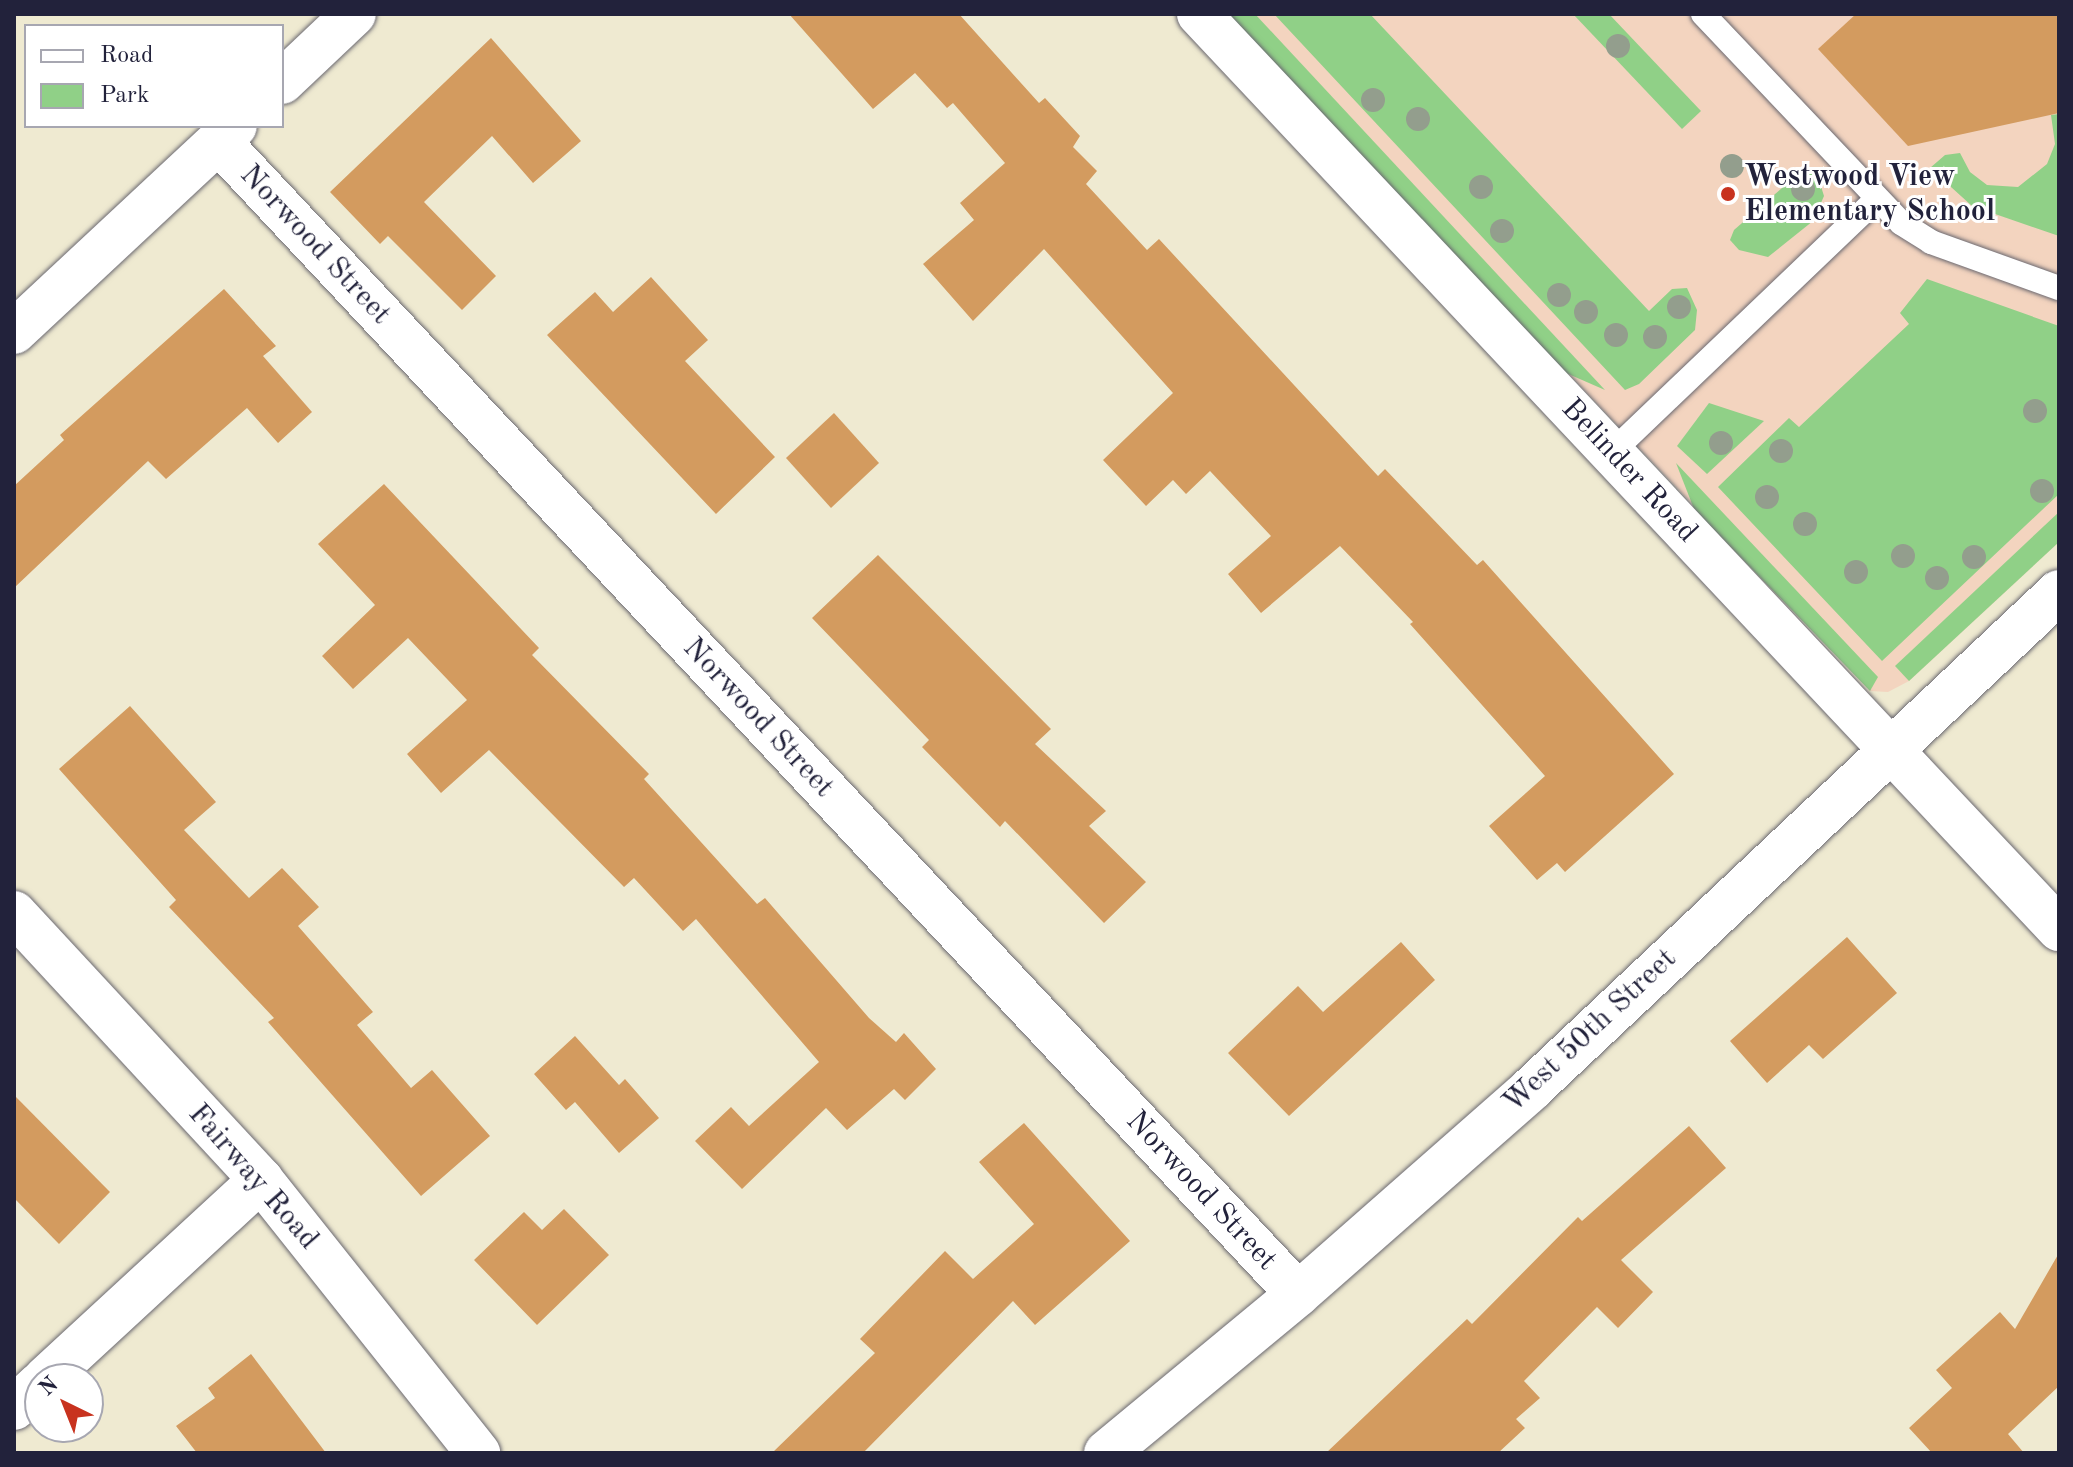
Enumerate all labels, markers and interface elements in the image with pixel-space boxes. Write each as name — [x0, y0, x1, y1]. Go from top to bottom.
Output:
legend — [24, 24, 284, 128]
text: Road — [100, 44, 153, 68]
text: Park — [100, 84, 149, 108]
street label: Norwood Street — [232, 158, 398, 332]
place label: Westwood View Elementary School — [1744, 159, 1995, 230]
marker: Westwood View Elementary School — [1719, 185, 1737, 203]
street label: Belinder Road — [1553, 391, 1705, 551]
street label: Norwood Street — [675, 631, 841, 805]
street label: West 50th Street — [1496, 941, 1684, 1121]
street label: Fairway Road — [180, 1097, 326, 1257]
street label: Norwood Street — [1118, 1104, 1284, 1278]
north arrow — [24, 1363, 104, 1443]
text: N — [35, 1373, 63, 1401]

